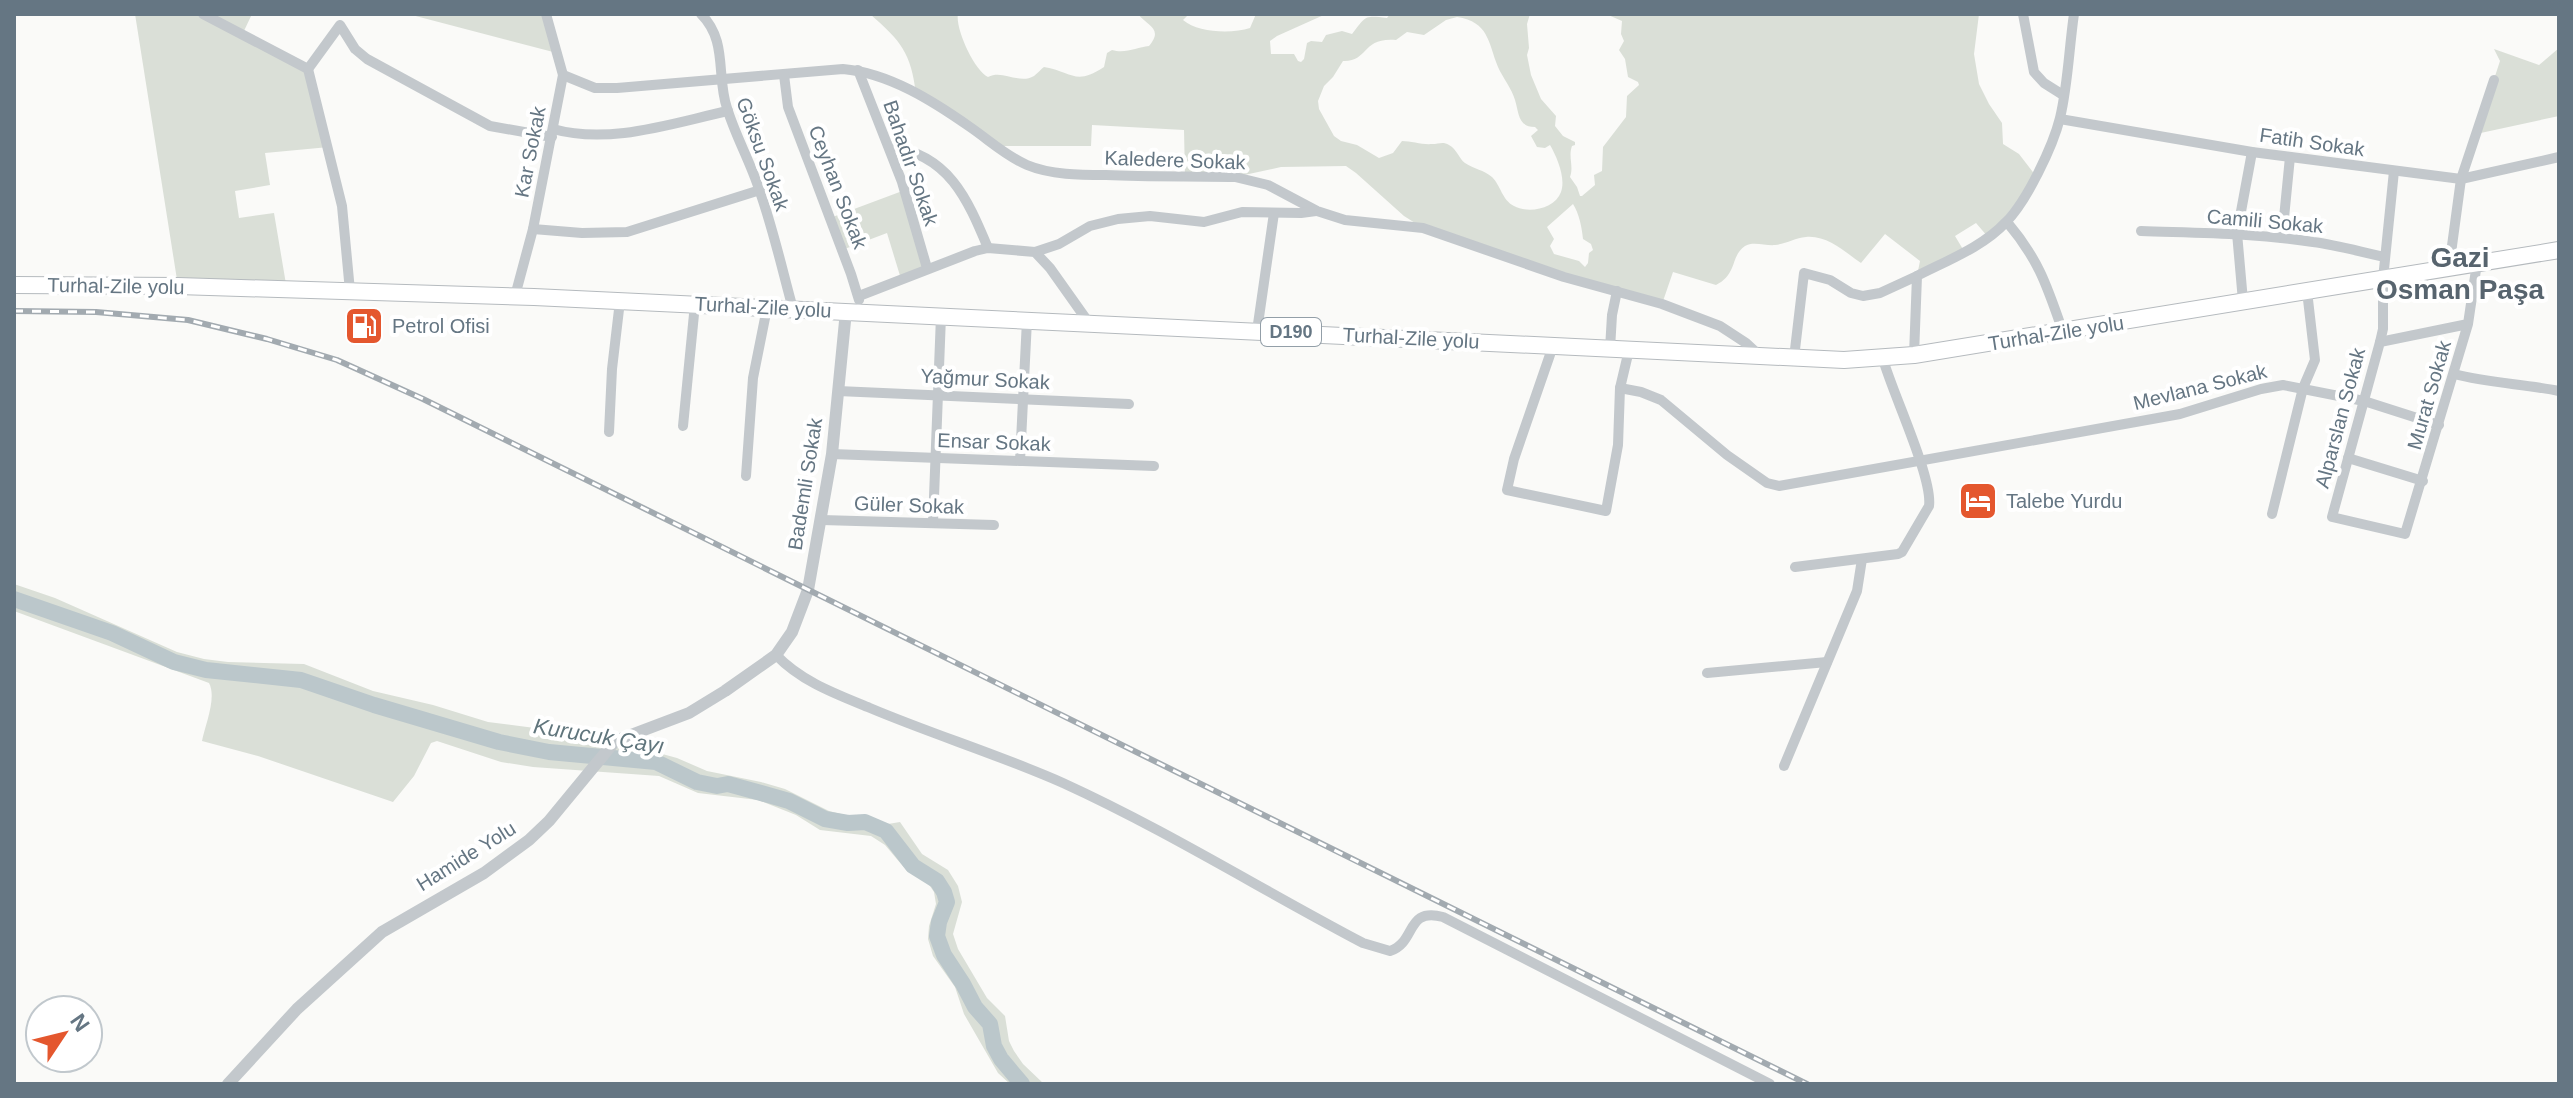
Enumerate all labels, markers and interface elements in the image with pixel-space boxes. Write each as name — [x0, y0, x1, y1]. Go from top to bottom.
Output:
street label: Göksu Sokak — [732, 94, 794, 215]
street label: Bahadır Sokak — [879, 97, 943, 230]
street label: Kar Sokak — [510, 104, 550, 199]
street label: Ceyhan Sokak — [804, 122, 872, 253]
street label: Fatih Sokak — [2258, 124, 2367, 160]
street label: Kaledere Sokak — [1104, 147, 1247, 173]
street label: Camili Sokak — [2206, 205, 2325, 237]
district label: Gazi Osman Paşa — [2376, 242, 2544, 305]
street label: Turhal-Zile yolu — [47, 274, 185, 298]
street label: Turhal-Zile yolu — [694, 292, 832, 322]
fuel station icon: Petrol Ofisi — [343, 305, 385, 347]
street label: Turhal-Zile yolu — [1987, 311, 2125, 355]
place label: Petrol Ofisi — [392, 315, 490, 337]
road number: D190 — [1261, 318, 1321, 346]
street label: Turhal-Zile yolu — [1342, 323, 1480, 353]
street label: Murat Sokak — [2403, 337, 2455, 452]
street label: Alparslan Sokak — [2311, 344, 2370, 491]
street label: Mevlana Sokak — [2131, 360, 2270, 414]
street label: Yağmur Sokak — [920, 365, 1051, 393]
street label: Bademli Sokak — [784, 415, 826, 552]
street label: Ensar Sokak — [937, 429, 1052, 455]
hotel icon: Talebe Yurdu — [1957, 480, 1999, 522]
place label: Talebe Yurdu — [2006, 490, 2122, 512]
street label: Güler Sokak — [854, 492, 965, 518]
water label: Kurucuk Çayı — [532, 713, 666, 759]
street label: Hamide Yolu — [413, 817, 519, 895]
north arrow — [24, 994, 104, 1074]
text: N — [65, 1009, 95, 1036]

